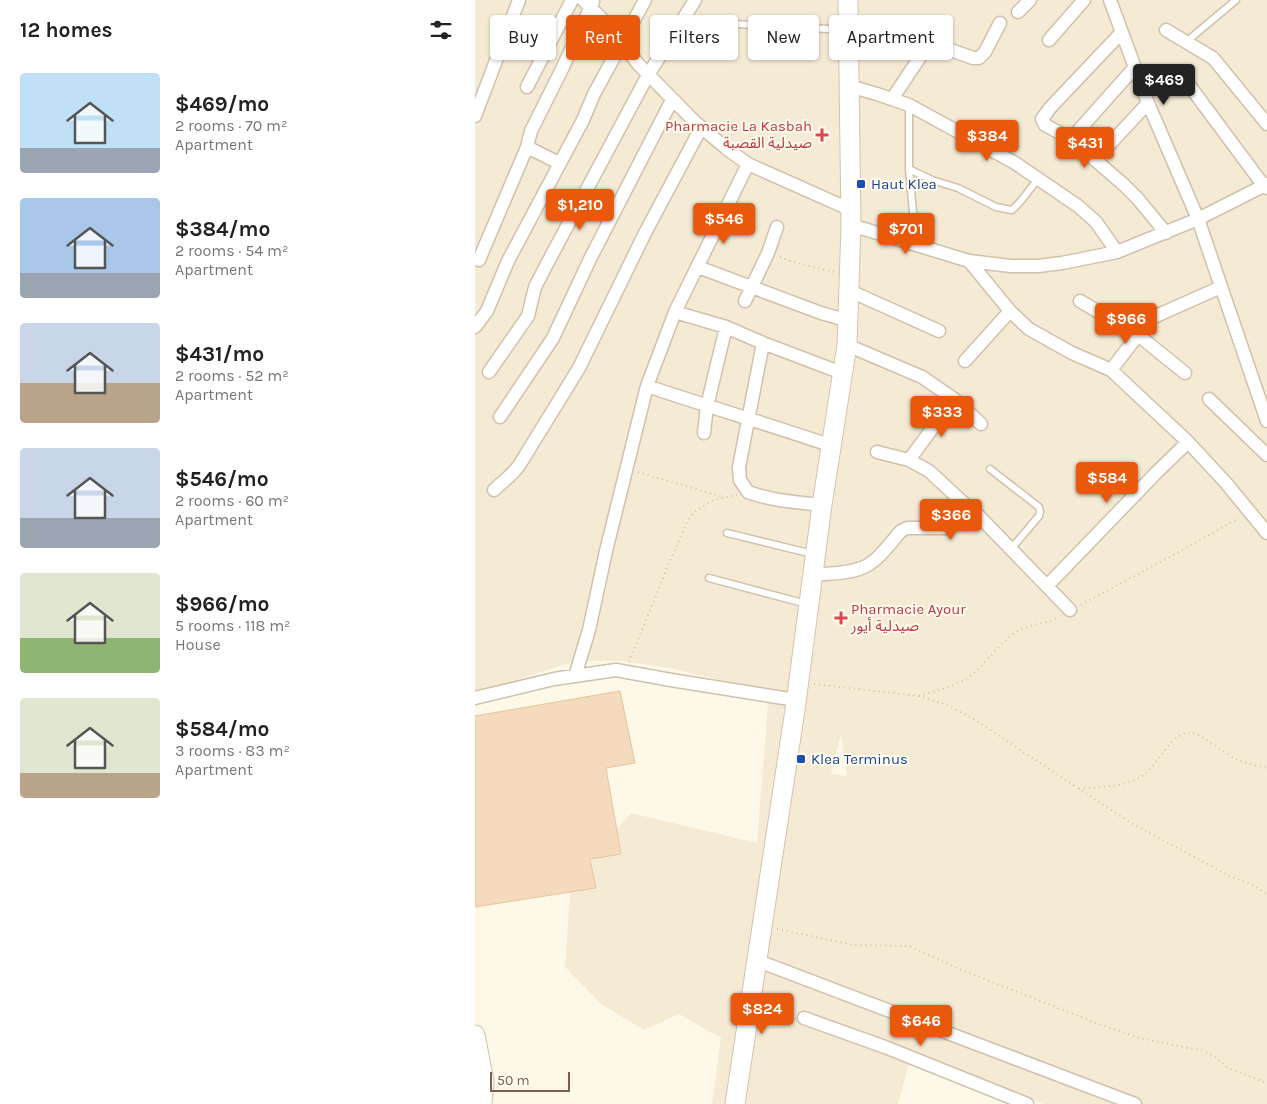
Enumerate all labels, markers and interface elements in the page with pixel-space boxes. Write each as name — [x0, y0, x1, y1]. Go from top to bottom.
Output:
chip: Buy — [490, 15, 556, 60]
chip: Rent — [566, 15, 640, 60]
chip: Filters — [650, 15, 738, 60]
chip: New — [748, 15, 819, 60]
chip: Apartment — [829, 15, 953, 60]
icon: filters — [427, 16, 455, 44]
text: 12 homes — [20, 18, 113, 42]
pin: $469 — [1134, 64, 1194, 106]
text: $469 — [1144, 70, 1184, 89]
text: $469/mo — [175, 92, 269, 116]
icon: home — [60, 93, 120, 153]
text: 2 rooms · 70 m² — [175, 116, 287, 135]
place label: Pharmacie La Kasbah صيدلية القصبة — [665, 117, 812, 152]
pin: $384 — [957, 120, 1017, 162]
text: $384 — [967, 126, 1007, 145]
pin: $431 — [1055, 126, 1115, 169]
marker: Pharmacie La Kasbah صيدلية القصبة — [816, 129, 828, 141]
text: $431 — [1067, 133, 1103, 152]
text: Apartment — [175, 135, 253, 154]
place label: Haut Klea — [871, 175, 937, 193]
marker: Haut Klea — [855, 178, 867, 190]
pin: $1,210 — [539, 188, 621, 231]
text: $1,210 — [557, 195, 603, 214]
pin: $546 — [694, 202, 754, 245]
text: $546 — [704, 209, 744, 228]
pin: $701 — [876, 212, 936, 255]
text: $384/mo — [175, 217, 270, 241]
icon: home — [60, 218, 120, 278]
text: $701 — [889, 219, 923, 238]
text: 2 rooms · 54 m² — [175, 241, 288, 260]
text: Apartment — [175, 260, 253, 279]
pin: $966 — [1096, 302, 1156, 345]
text: $966 — [1106, 309, 1146, 328]
text: $431/mo — [175, 342, 264, 366]
icon: home — [60, 343, 120, 403]
text: 2 rooms · 52 m² — [175, 366, 289, 385]
text: Apartment — [175, 385, 253, 404]
pin: $333 — [912, 396, 972, 438]
text: $333 — [922, 402, 962, 421]
pin: $584 — [1077, 462, 1137, 504]
text: $546/mo — [175, 467, 269, 491]
icon: home — [60, 468, 120, 528]
text: $584 — [1087, 468, 1127, 487]
text: 2 rooms · 60 m² — [175, 491, 289, 510]
pin: $366 — [921, 498, 981, 541]
text: $366 — [931, 505, 971, 524]
text: Apartment — [175, 510, 253, 529]
text: $966/mo — [175, 592, 270, 616]
icon: home — [60, 593, 120, 653]
place label: Pharmacie Ayour صيدلية أيور — [850, 600, 966, 635]
marker: Pharmacie Ayour صيدلية أيور — [835, 612, 847, 624]
text: 5 rooms · 118 m² — [175, 616, 291, 635]
text: House — [175, 635, 221, 654]
text: $584/mo — [175, 717, 269, 741]
icon: home — [60, 718, 120, 778]
text: 3 rooms · 83 m² — [175, 741, 290, 760]
place label: Klea Terminus — [811, 750, 908, 768]
marker: Klea Terminus — [795, 753, 807, 765]
text: Apartment — [175, 760, 253, 779]
pin: $824 — [732, 992, 792, 1035]
text: $824 — [742, 999, 782, 1018]
pin: $646 — [891, 1004, 951, 1047]
text: $646 — [901, 1011, 941, 1030]
scale bar — [490, 1069, 570, 1092]
text: 50 m — [497, 1072, 530, 1089]

